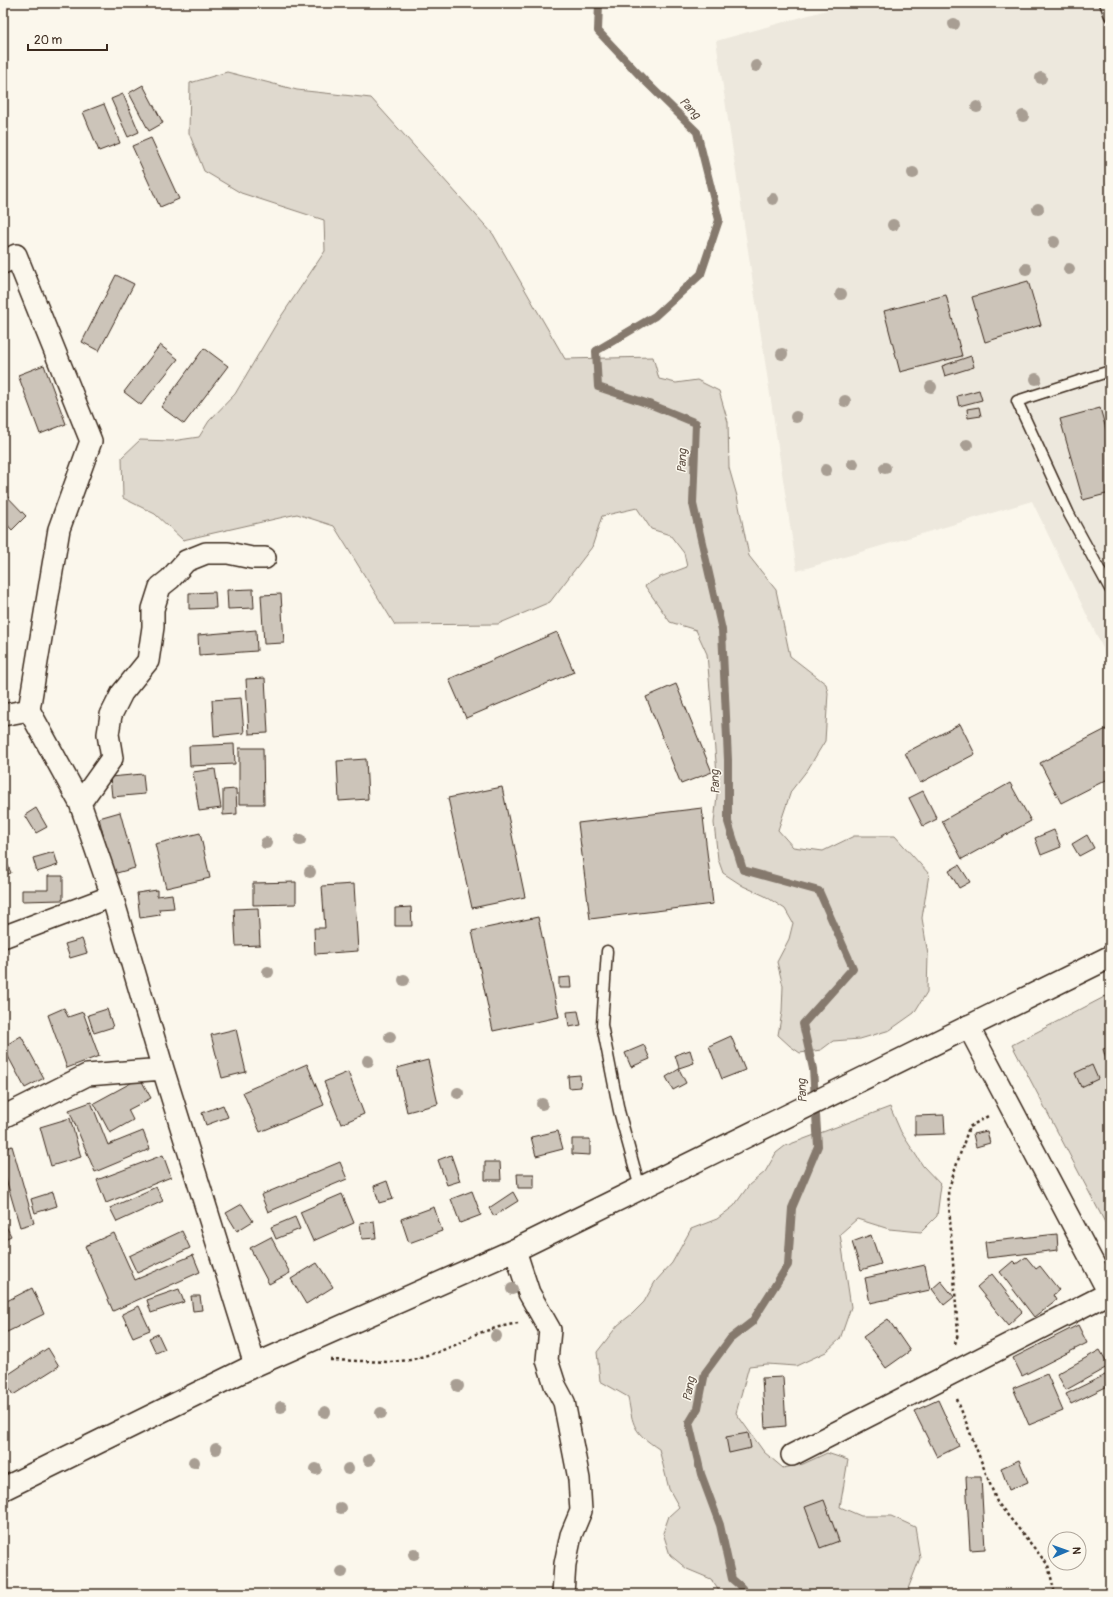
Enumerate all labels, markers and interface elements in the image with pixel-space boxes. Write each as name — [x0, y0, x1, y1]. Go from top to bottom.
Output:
scale bar — [28, 26, 107, 52]
text: 20 m — [34, 33, 63, 48]
water label: Pang — [676, 94, 704, 123]
water label: Pang — [675, 448, 690, 473]
water label: Pang — [708, 769, 723, 794]
water label: Pang — [794, 1078, 811, 1103]
water label: Pang — [680, 1375, 699, 1402]
north arrow — [1047, 1531, 1087, 1571]
text: N — [1070, 1547, 1083, 1555]

